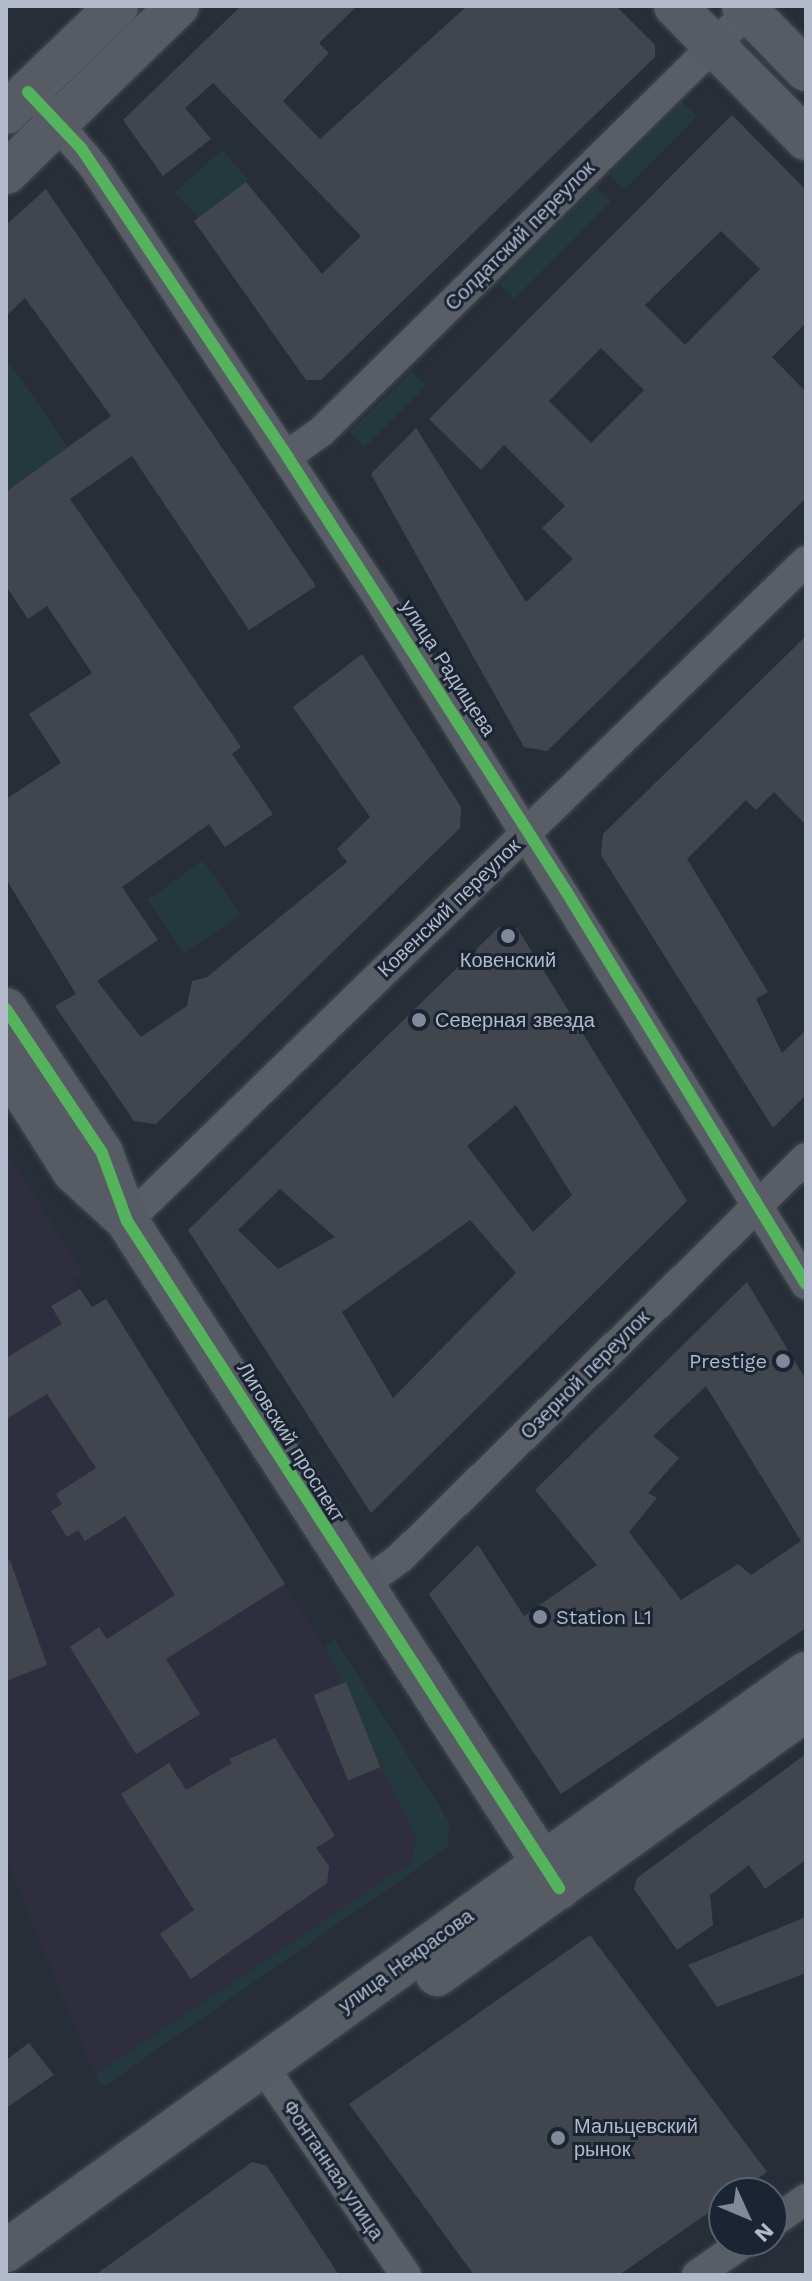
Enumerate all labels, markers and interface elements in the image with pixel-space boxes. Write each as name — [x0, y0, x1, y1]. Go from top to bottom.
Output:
street label: Солдатский переулок — [440, 156, 600, 316]
street label: улица Радищева — [395, 595, 501, 741]
street label: Ковенский переулок — [373, 834, 525, 982]
marker: Ковенский — [499, 927, 517, 945]
place label: Ковенский — [460, 948, 556, 972]
place label: Северная звезда — [435, 1008, 595, 1032]
marker: Северная звезда — [410, 1011, 428, 1029]
street label: Озерной переулок — [516, 1306, 654, 1444]
place label: Prestige — [689, 1349, 767, 1373]
marker: Prestige — [774, 1352, 792, 1370]
street label: Лиговский проспект — [232, 1358, 350, 1526]
place label: Station L1 — [556, 1605, 652, 1629]
marker: Station L1 — [531, 1608, 549, 1626]
street label: улица Некрасова — [334, 1904, 478, 2018]
street label: Фонтанная улица — [277, 2096, 389, 2244]
place label: Мальцевский рынок — [574, 2114, 698, 2161]
marker: Мальцевский рынок — [549, 2129, 567, 2147]
north arrow — [708, 2177, 788, 2257]
text: N — [750, 2218, 779, 2247]

